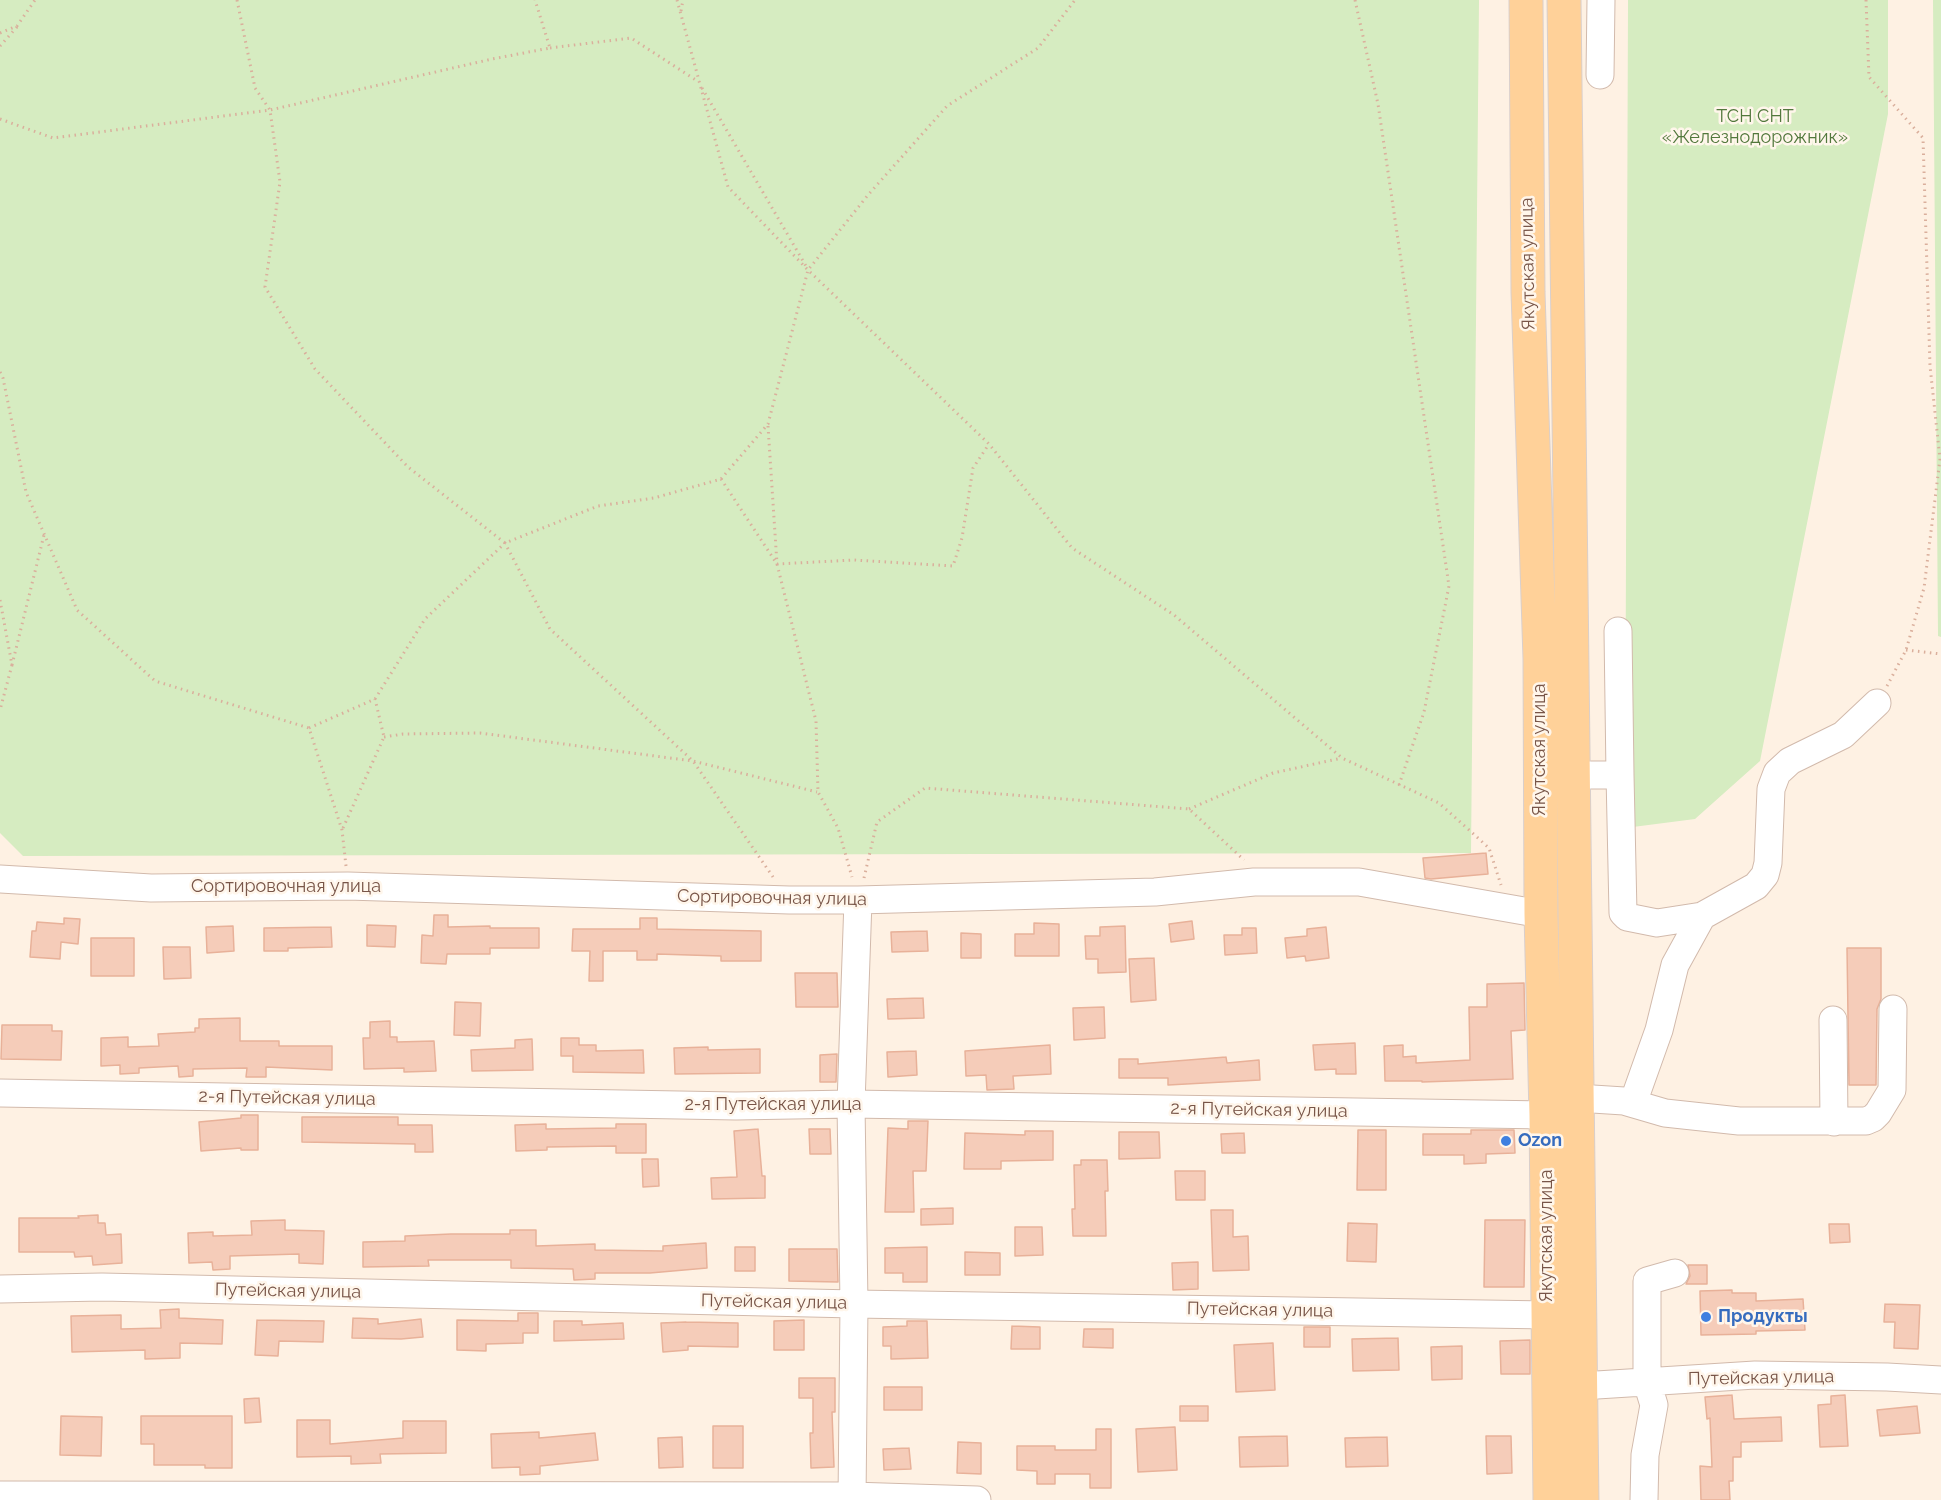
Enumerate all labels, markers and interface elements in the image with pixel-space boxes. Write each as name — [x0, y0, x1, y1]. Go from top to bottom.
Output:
park label: ТСН СНТ «Железнодорожник» — [1662, 106, 1848, 148]
street label: Якутская улица — [1516, 197, 1540, 331]
street label: Якутская улица — [1529, 683, 1551, 817]
street label: Сортировочная улица — [191, 876, 381, 898]
street label: Сортировочная улица — [677, 886, 867, 910]
street label: 2-я Путейская улица — [198, 1086, 376, 1110]
street label: 2-я Путейская улица — [684, 1094, 862, 1116]
street label: 2-я Путейская улица — [1170, 1098, 1348, 1122]
place label: Ozon — [1518, 1130, 1562, 1152]
marker: Ozon — [1499, 1134, 1513, 1148]
street label: Якутская улица — [1536, 1169, 1558, 1303]
street label: Путейская улица — [215, 1279, 361, 1303]
street label: Путейская улица — [701, 1290, 847, 1314]
street label: Путейская улица — [1187, 1298, 1333, 1322]
place label: Продукты — [1718, 1306, 1808, 1328]
marker: Продукты — [1699, 1310, 1713, 1324]
street label: Путейская улица — [1688, 1366, 1834, 1390]

